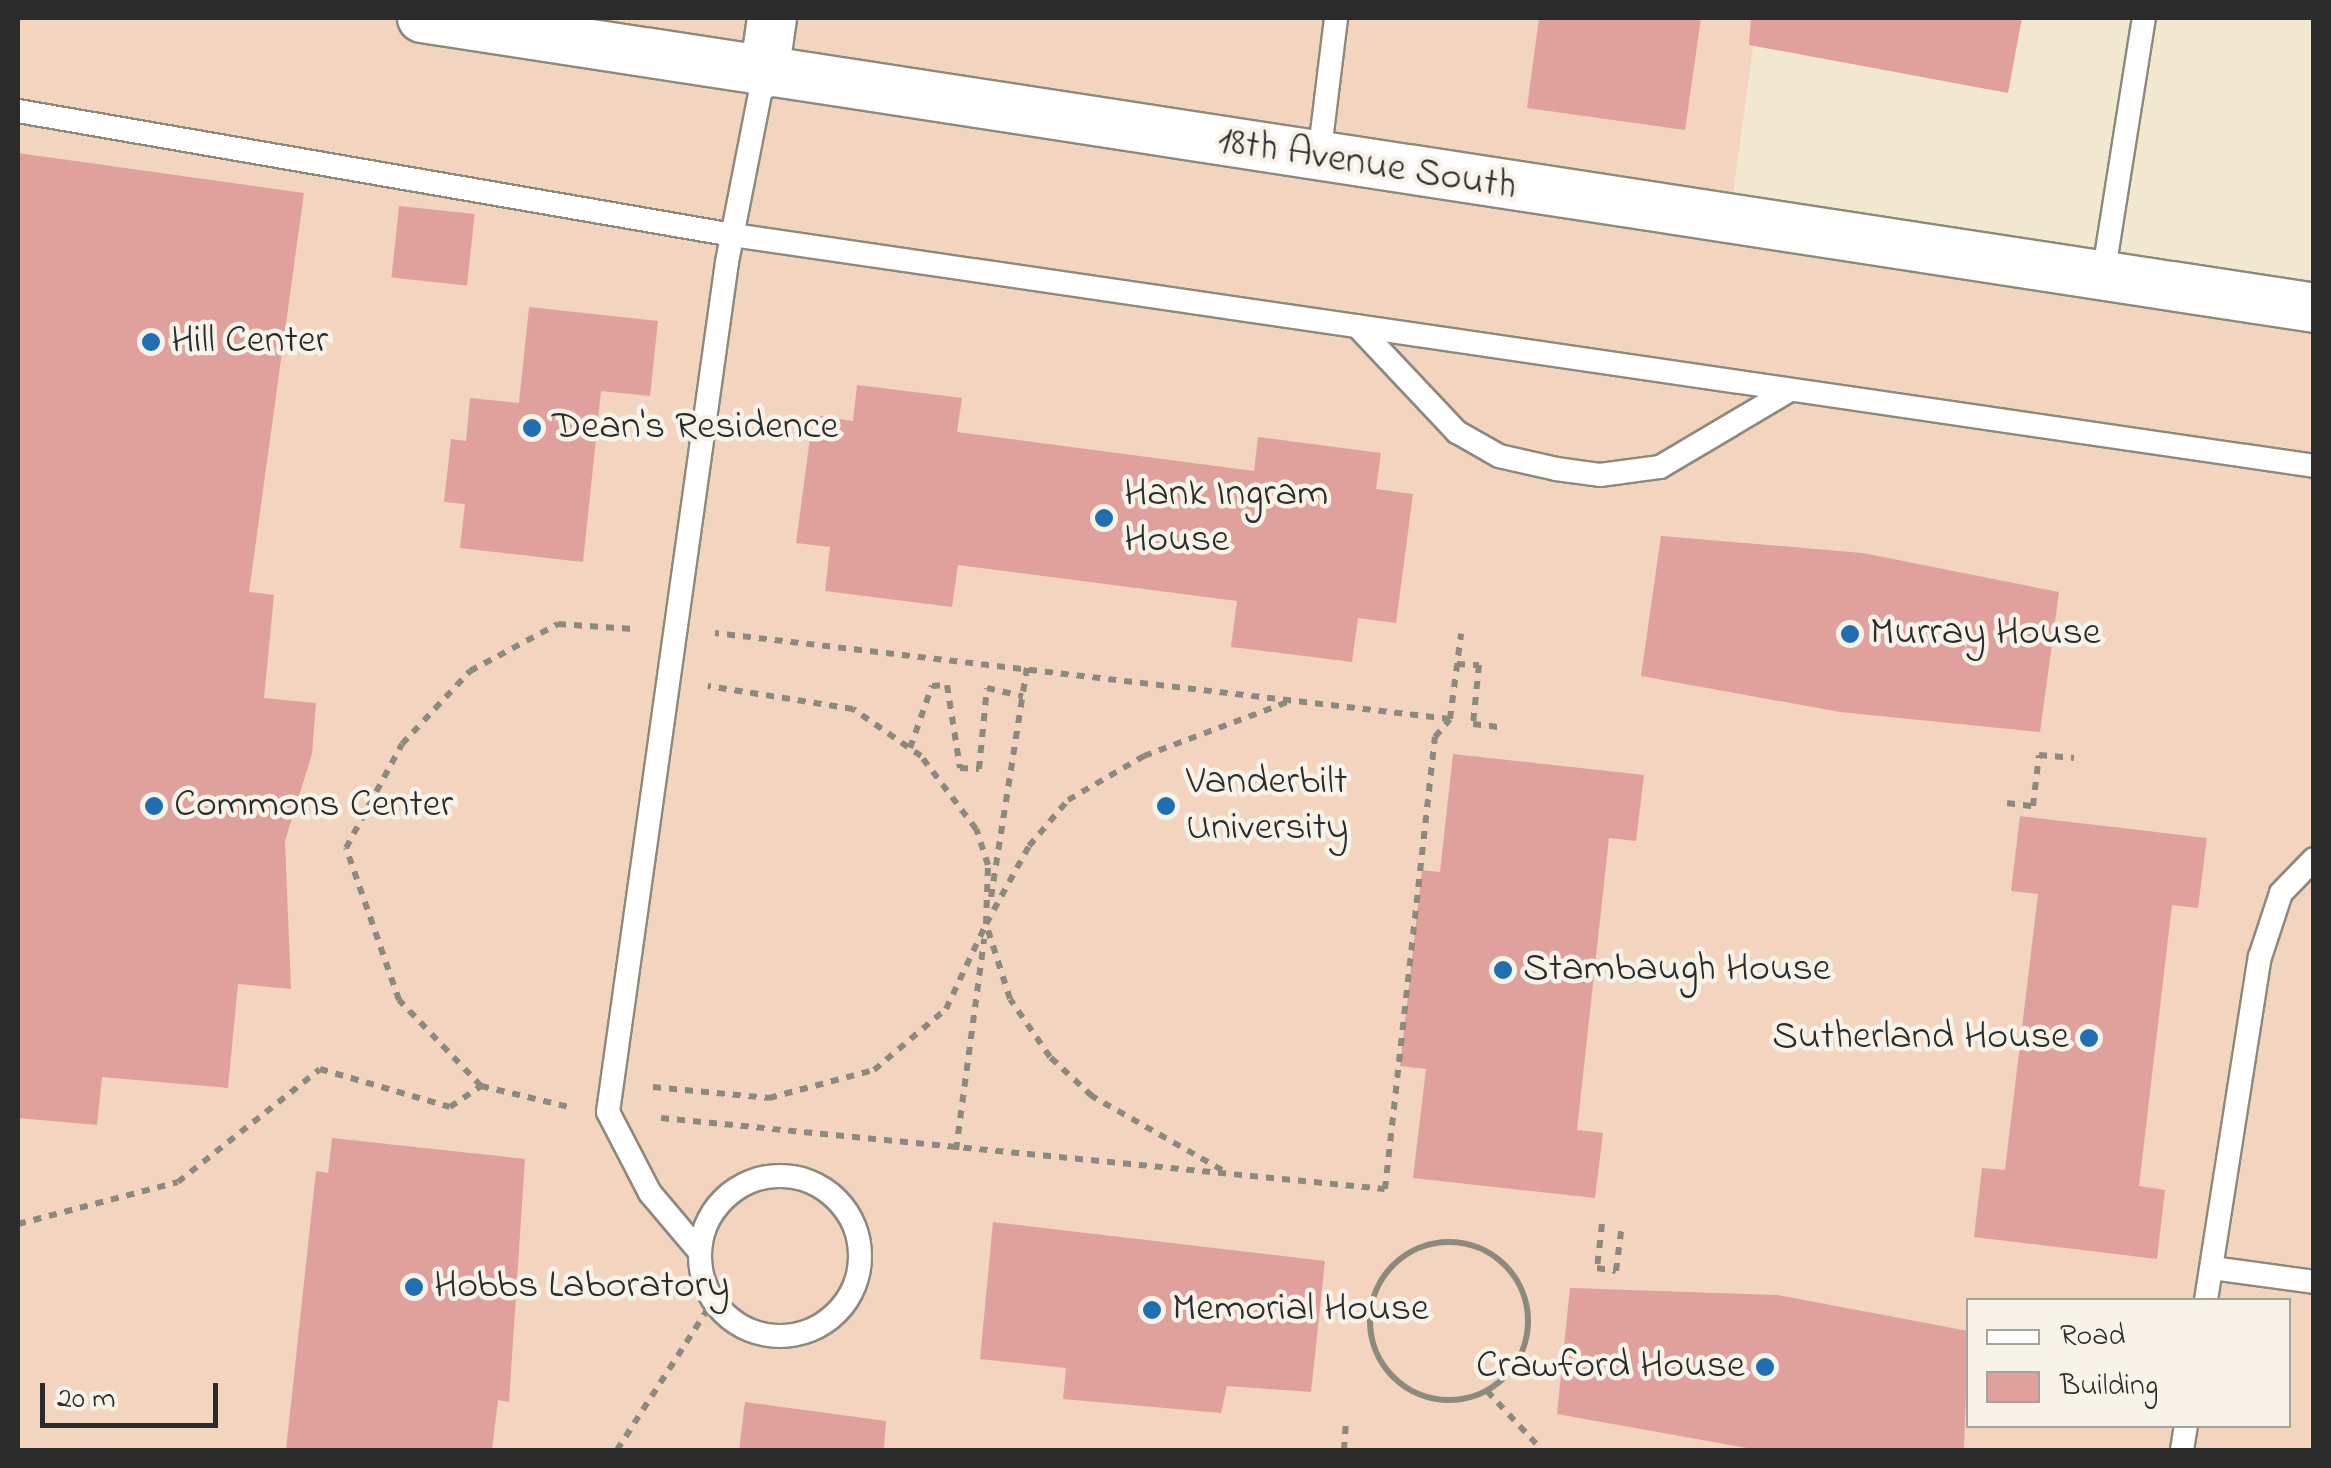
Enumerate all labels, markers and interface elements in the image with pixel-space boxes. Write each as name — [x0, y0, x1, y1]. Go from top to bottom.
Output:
street label: 18th Avenue South — [1214, 118, 1520, 212]
place label: Hill Center — [171, 318, 328, 366]
marker: Hill Center — [140, 331, 162, 353]
place label: Dean's Residence — [552, 404, 839, 452]
marker: Dean's Residence — [521, 417, 543, 439]
place label: Hank Ingram House — [1124, 471, 1328, 565]
marker: Hank Ingram House — [1093, 507, 1115, 529]
place label: Murray House — [1870, 610, 2101, 658]
marker: Murray House — [1839, 623, 1861, 645]
place label: Vanderbilt University — [1186, 759, 1348, 853]
place label: Commons Center — [174, 782, 453, 830]
marker: Commons Center — [143, 795, 165, 817]
marker: Vanderbilt University — [1155, 795, 1177, 817]
place label: Stambaugh House — [1523, 946, 1831, 994]
marker: Stambaugh House — [1492, 959, 1514, 981]
place label: Sutherland House — [1772, 1014, 2069, 1062]
marker: Sutherland House — [2078, 1027, 2100, 1049]
place label: Hobbs Laboratory — [434, 1263, 729, 1311]
marker: Hobbs Laboratory — [403, 1276, 425, 1298]
place label: Memorial House — [1172, 1286, 1429, 1334]
legend — [1966, 1298, 2291, 1428]
marker: Memorial House — [1141, 1299, 1163, 1321]
text: Road — [2060, 1315, 2125, 1359]
place label: Crawford House — [1476, 1343, 1745, 1391]
marker: Crawford House — [1754, 1356, 1776, 1378]
scale bar — [45, 1363, 222, 1425]
text: Building — [2060, 1365, 2158, 1409]
text: 20 m — [57, 1378, 116, 1422]

